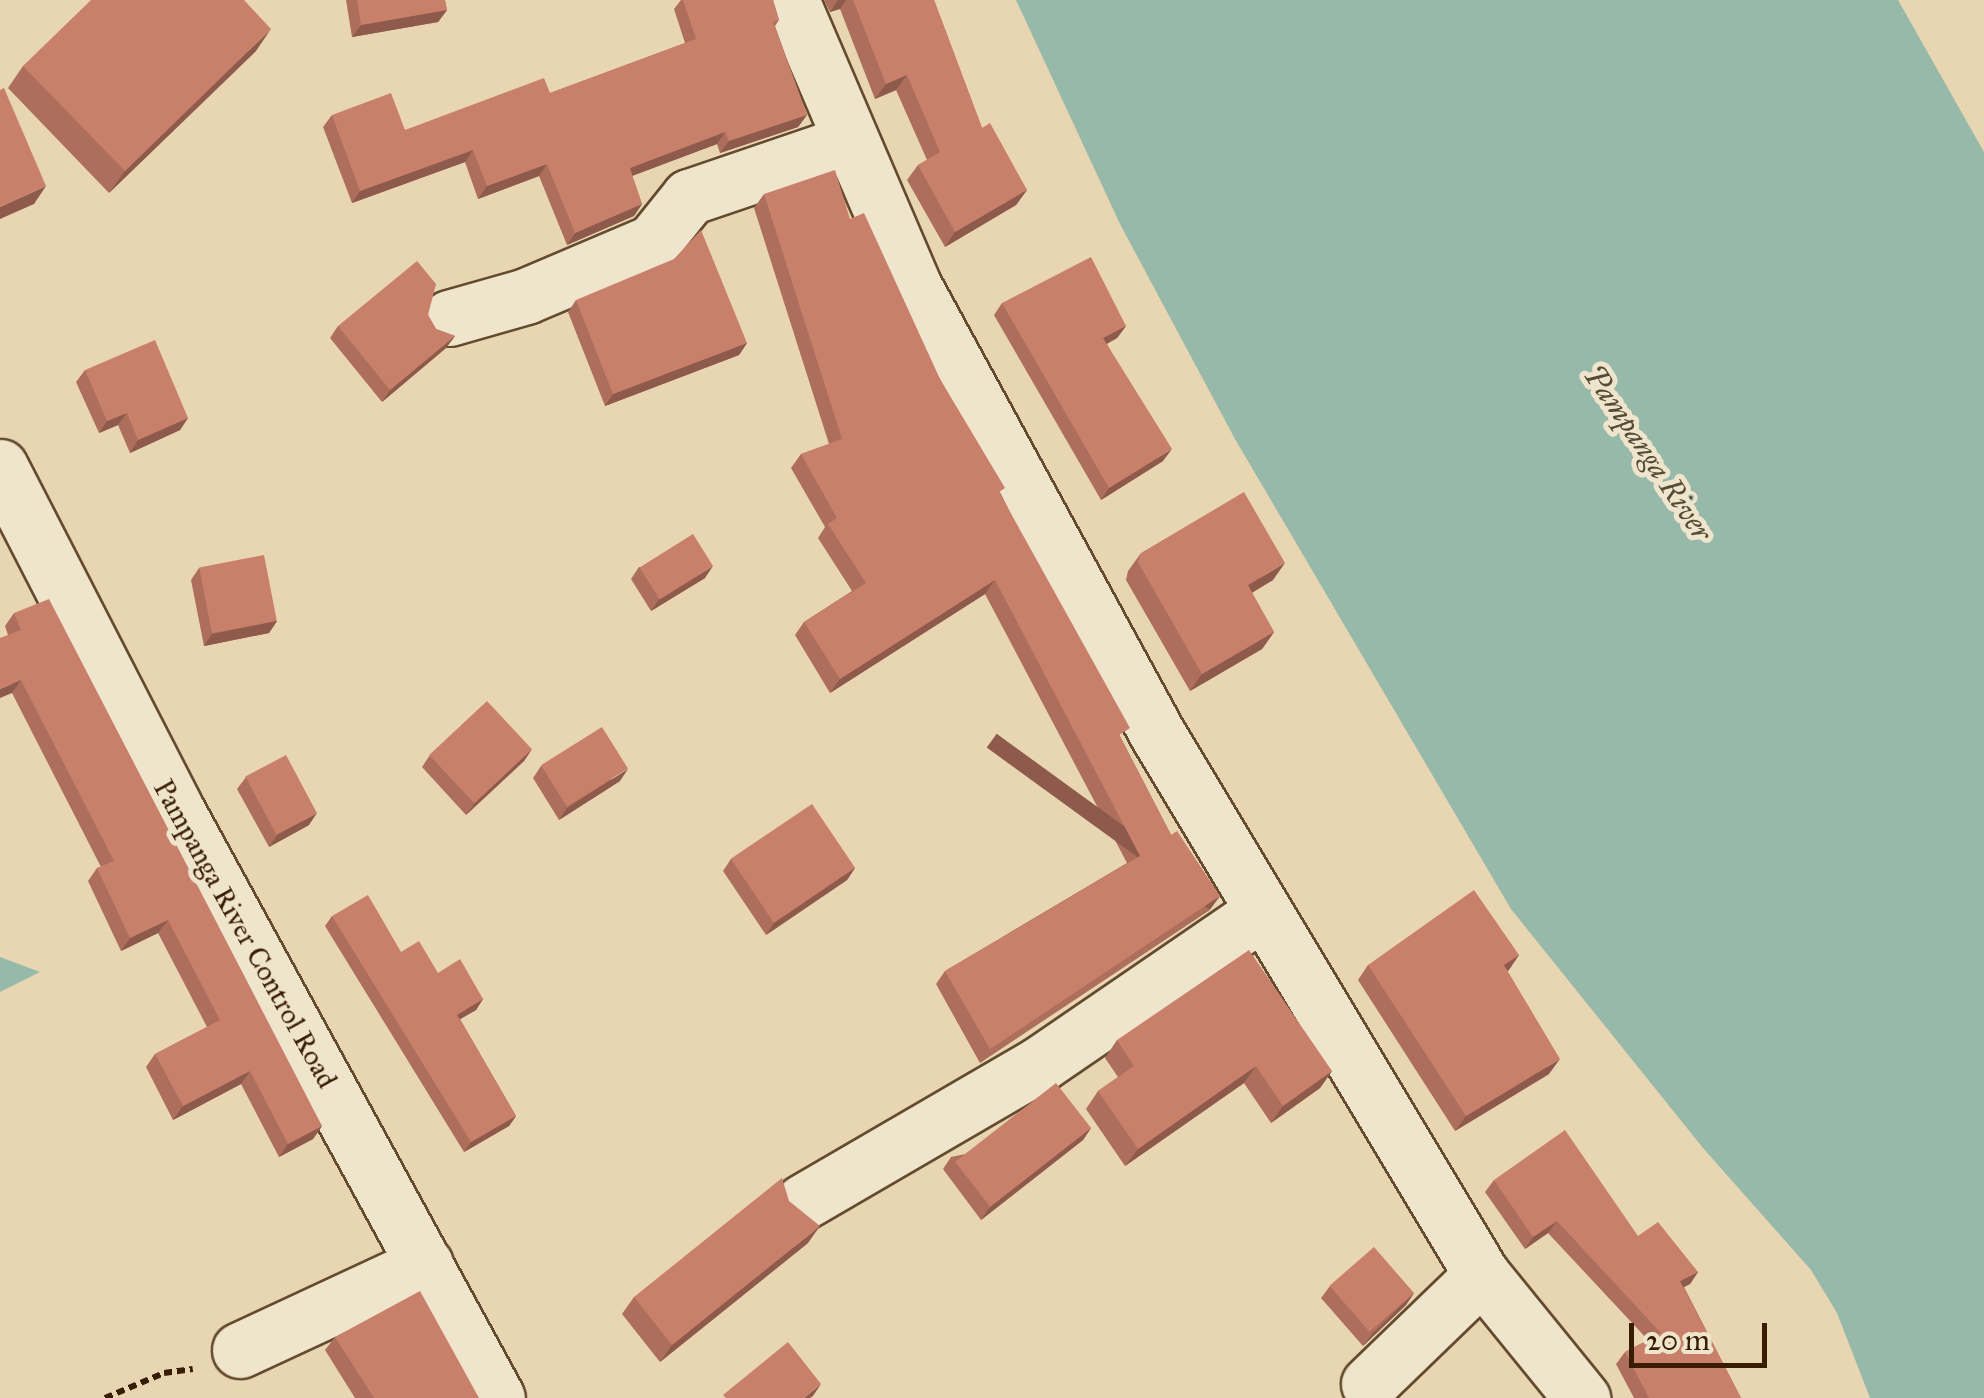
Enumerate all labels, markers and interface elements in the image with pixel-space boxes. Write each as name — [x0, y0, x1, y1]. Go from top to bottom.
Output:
water label: Pampanga River — [1576, 358, 1720, 548]
street label: Pampanga River Control Road — [146, 774, 344, 1094]
scale bar — [1634, 1303, 1772, 1365]
text: 20 m — [1646, 1322, 1710, 1358]

